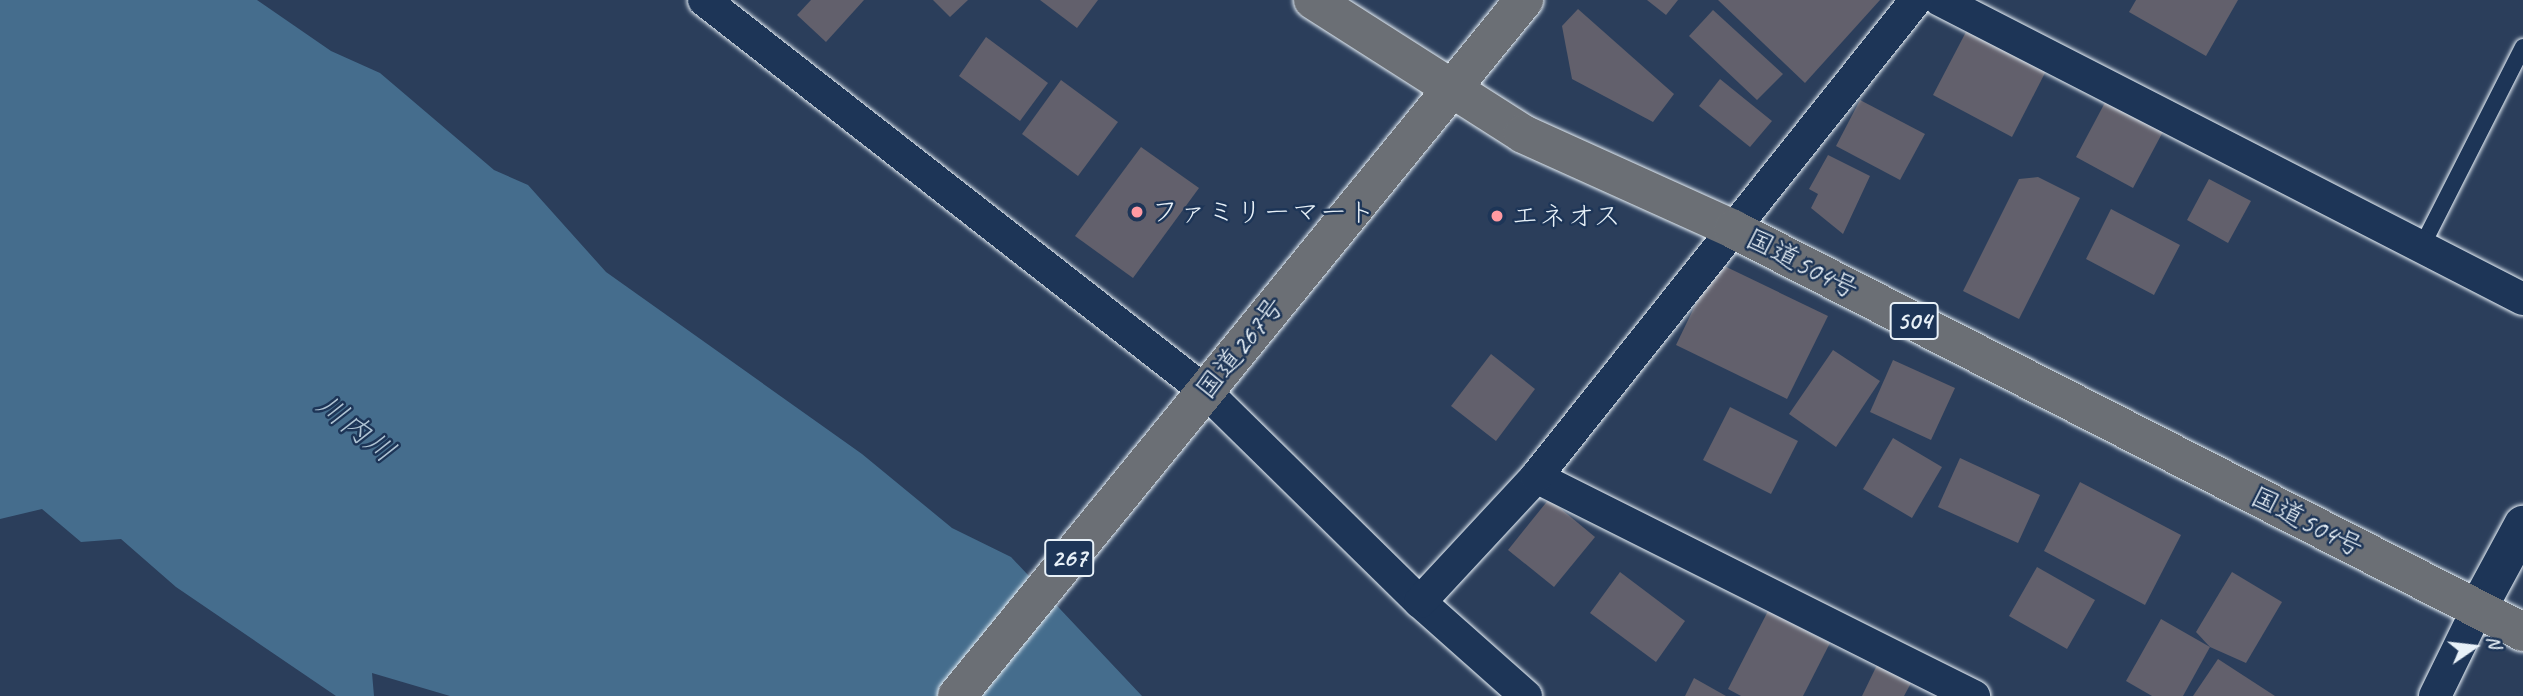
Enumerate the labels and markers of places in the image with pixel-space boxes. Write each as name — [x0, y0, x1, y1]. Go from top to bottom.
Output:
place label: ファミリーマート — [1151, 195, 1375, 229]
place label: エネオス — [1511, 199, 1623, 233]
marker: ファミリーマート — [1129, 204, 1145, 220]
marker: エネオス — [1489, 208, 1505, 224]

